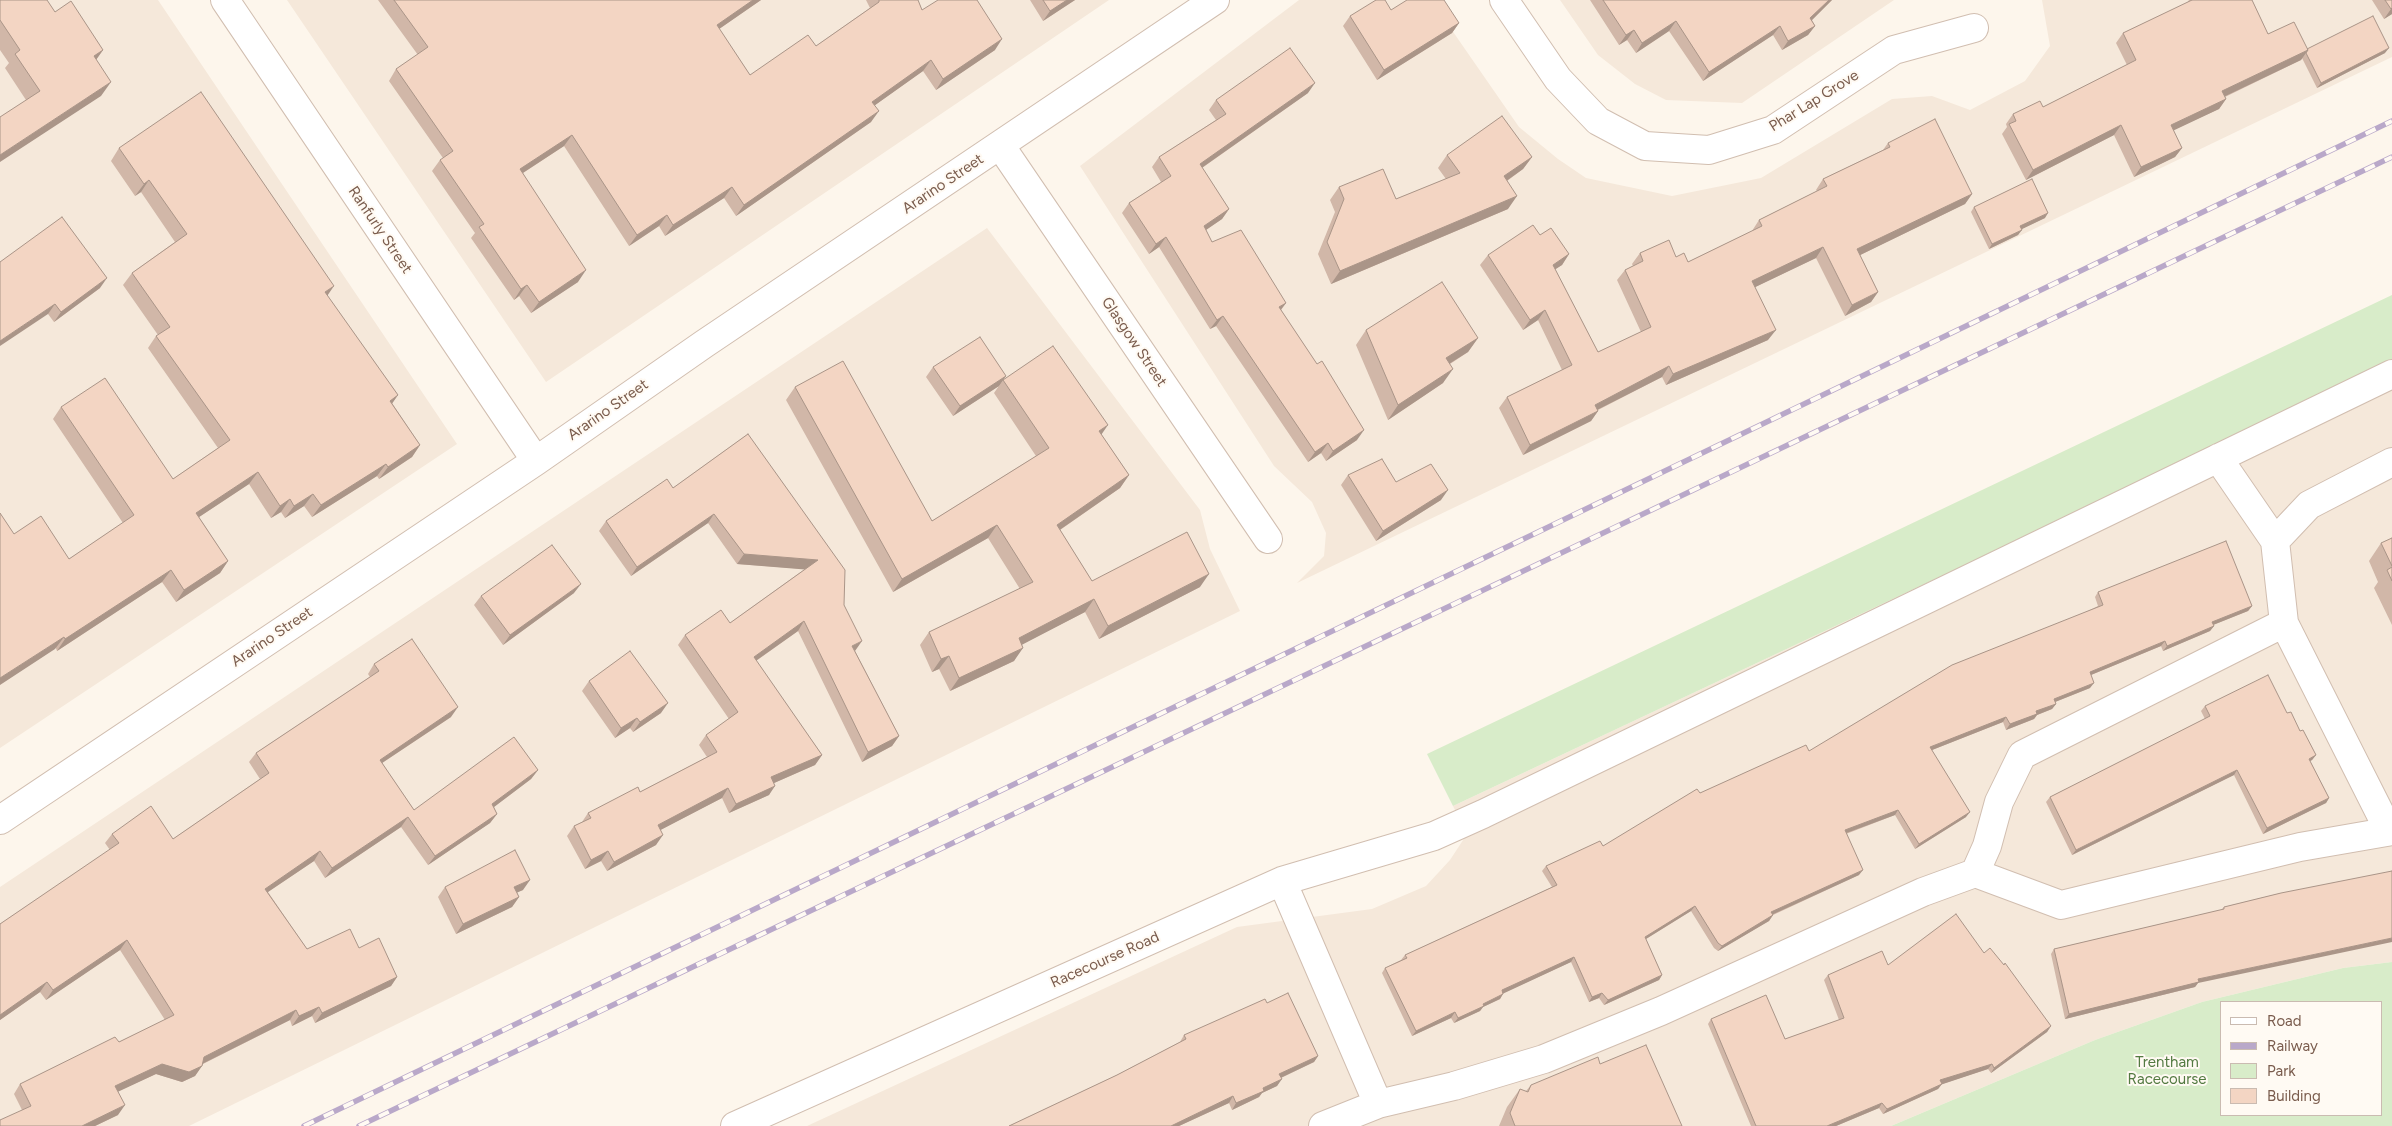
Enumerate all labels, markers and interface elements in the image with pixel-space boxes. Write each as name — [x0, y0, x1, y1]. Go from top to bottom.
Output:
street label: Phar Lap Grove — [1766, 66, 1862, 136]
street label: Ararino Street — [899, 150, 987, 218]
street label: Ranfurly Street — [344, 183, 416, 277]
street label: Glasgow Street — [1097, 294, 1171, 390]
street label: Ararino Street — [564, 376, 652, 444]
street label: Ararino Street — [228, 603, 316, 671]
street label: Racecourse Road — [1048, 928, 1162, 992]
legend — [2220, 1001, 2382, 1116]
text: Road — [2267, 1012, 2302, 1030]
text: Railway — [2267, 1037, 2318, 1055]
park label: Trentham Racecourse — [2128, 1054, 2206, 1089]
text: Park — [2267, 1062, 2296, 1080]
text: Building — [2267, 1087, 2321, 1105]

